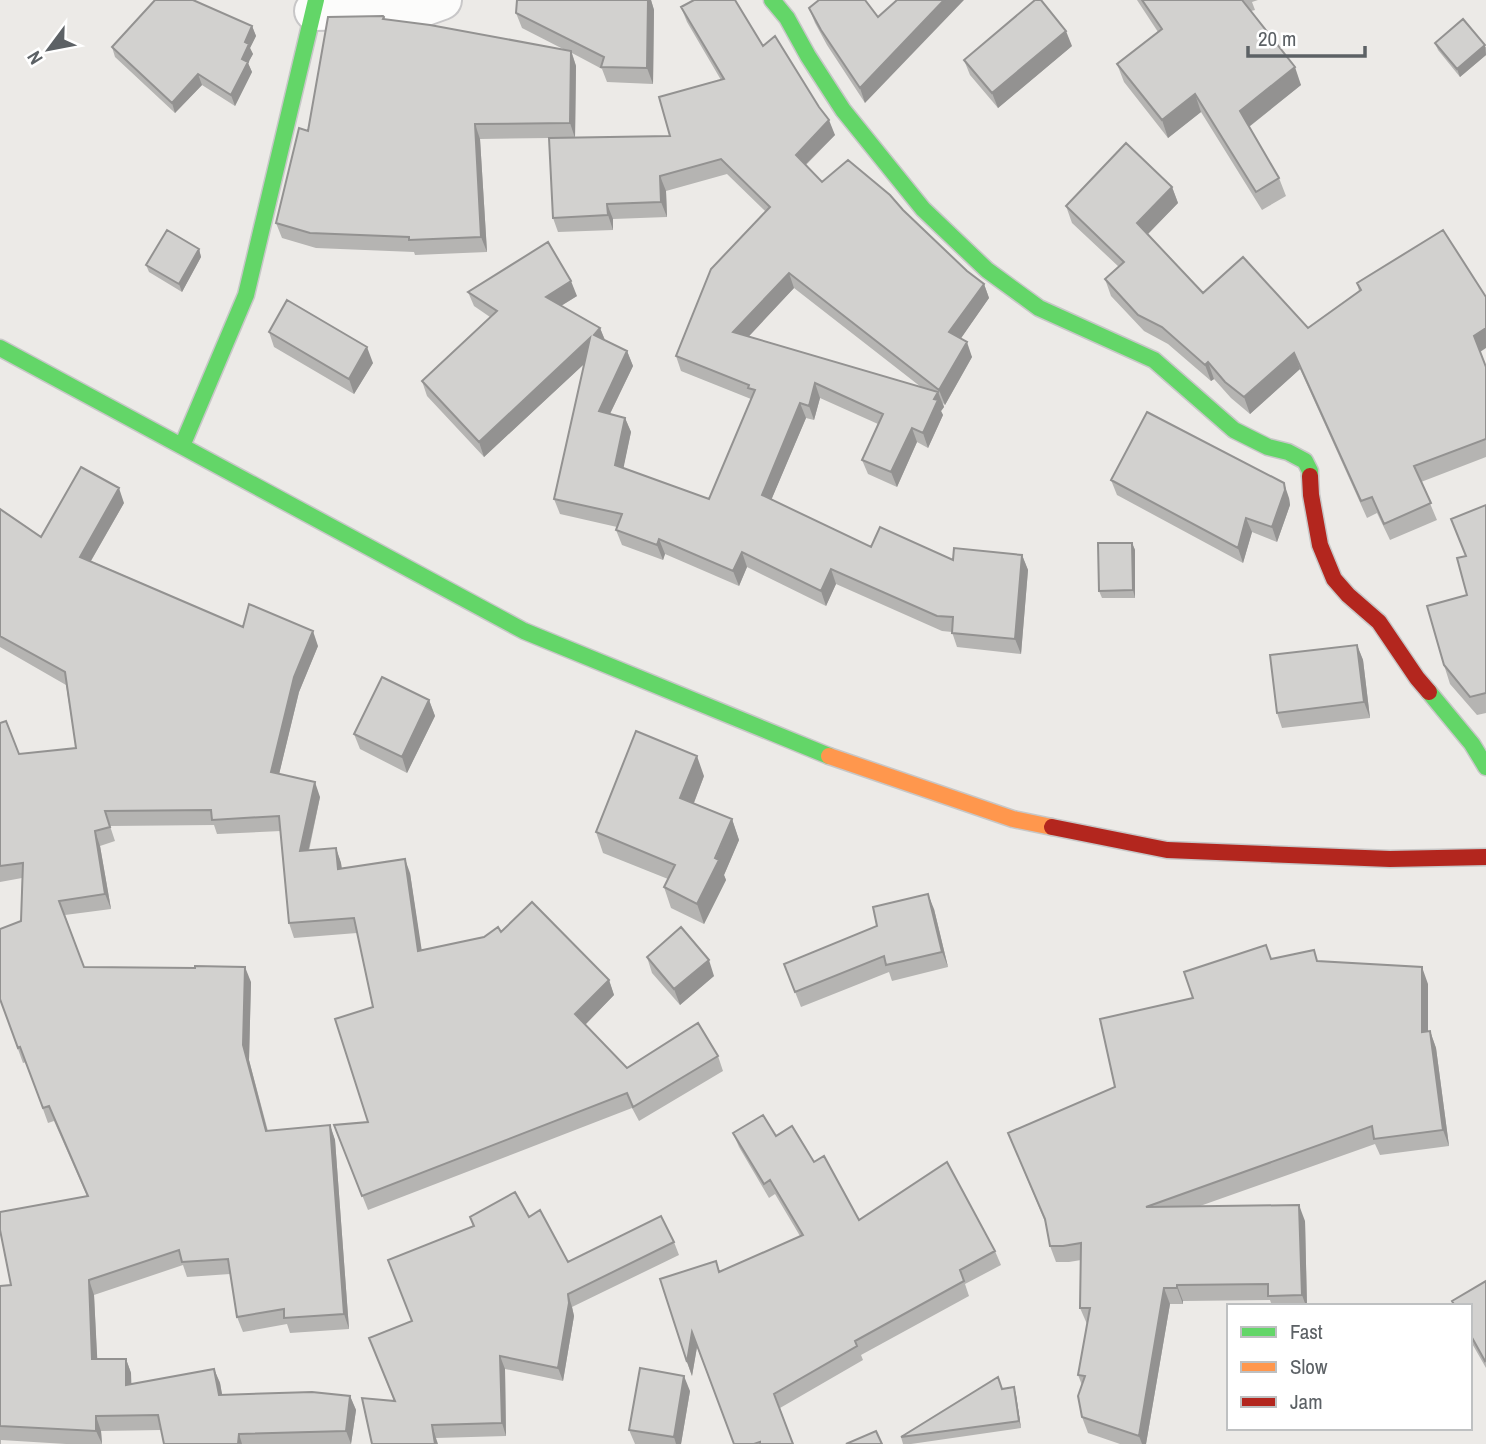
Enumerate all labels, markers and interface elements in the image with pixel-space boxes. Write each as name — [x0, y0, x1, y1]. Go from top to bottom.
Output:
north arrow — [14, 14, 84, 84]
scale bar — [1248, 14, 1365, 58]
text: 20 m — [1258, 24, 1296, 53]
text: N — [21, 46, 49, 70]
legend — [1227, 1304, 1472, 1430]
text: Fast — [1290, 1317, 1323, 1346]
text: Slow — [1290, 1352, 1328, 1381]
text: Jam — [1290, 1387, 1323, 1416]

